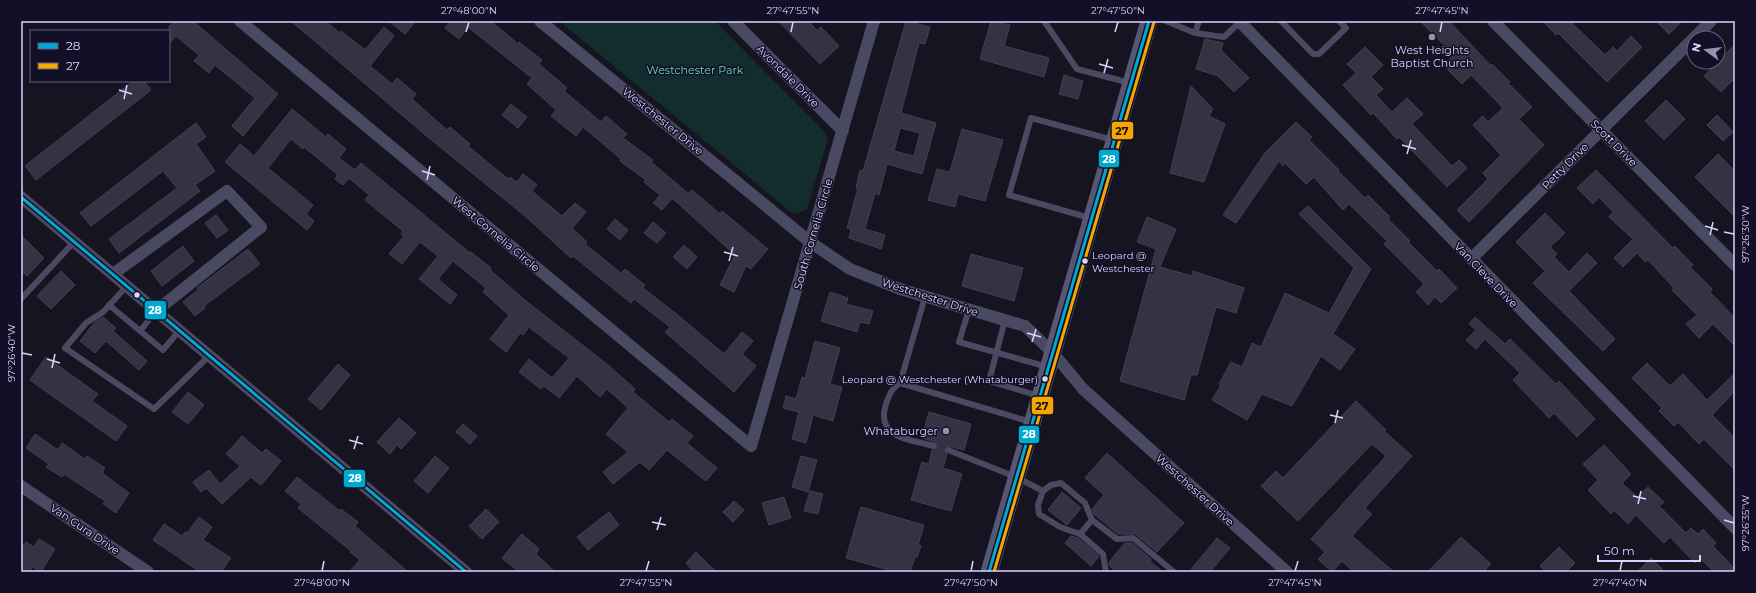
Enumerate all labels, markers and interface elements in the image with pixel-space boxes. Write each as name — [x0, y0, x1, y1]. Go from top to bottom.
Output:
text: 27°48'00"N — [441, 4, 497, 17]
text: 27°47'55"N — [767, 4, 819, 17]
text: 27°47'50"N — [1091, 4, 1145, 17]
text: 27°47'45"N — [1415, 4, 1469, 17]
legend — [30, 30, 170, 82]
north arrow — [1686, 30, 1726, 70]
marker: West Heights Baptist Church — [1427, 32, 1437, 42]
text: 28 — [66, 38, 81, 53]
text: N — [1688, 41, 1704, 54]
street label: Avondale Drive — [754, 42, 823, 111]
place label: West Heights Baptist Church — [1391, 43, 1473, 70]
text: 27 — [66, 58, 80, 73]
park label: Westchester Park — [647, 63, 744, 77]
street label: Westchester Drive — [620, 84, 707, 158]
street label: Scott Drive — [1588, 117, 1640, 169]
line badge: 27 — [1111, 121, 1134, 140]
text: 27 — [1115, 124, 1129, 138]
street label: Petty Drive — [1539, 139, 1592, 192]
line badge: 28 — [1098, 149, 1120, 168]
text: 28 — [1102, 152, 1116, 166]
street label: South Cornelia Circle — [790, 177, 836, 291]
street label: West Cornelia Circle — [449, 193, 543, 275]
text: 97°26'30"W — [1739, 205, 1752, 263]
street label: Van Cleve Drive — [1451, 239, 1521, 311]
place label: Leopard @ Westchester — [1092, 249, 1155, 275]
marker: Leopard @ Westchester — [1080, 256, 1090, 266]
street label: Westchester Drive — [880, 275, 980, 319]
unlabelled marker — [132, 290, 142, 300]
line badge: 28 — [144, 300, 167, 320]
text: 28 — [148, 303, 162, 317]
text: 97°26'40"W — [5, 324, 18, 382]
place label: Leopard @ Westchester (Whataburger) — [842, 373, 1038, 386]
marker: Leopard @ Westchester (Whataburger) — [1040, 374, 1050, 384]
line badge: 27 — [1031, 396, 1054, 415]
text: 27 — [1035, 399, 1049, 413]
place label: Whataburger — [864, 424, 938, 438]
line badge: 28 — [1018, 425, 1040, 444]
marker: Whataburger — [941, 426, 951, 436]
text: 28 — [1022, 427, 1036, 441]
street label: Westchester Drive — [1153, 451, 1237, 529]
line badge: 28 — [343, 469, 366, 488]
text: 28 — [348, 471, 362, 485]
text: 97°26'35"W — [1739, 495, 1752, 551]
street label: Van Cura Drive — [47, 501, 123, 558]
scale bar — [1598, 537, 1700, 563]
text: 50 m — [1604, 543, 1635, 558]
text: 27°48'00"N — [294, 576, 350, 589]
text: 27°47'55"N — [620, 576, 672, 589]
text: 27°47'50"N — [944, 576, 998, 589]
text: 27°47'45"N — [1268, 576, 1322, 589]
text: 27°47'40"N — [1593, 576, 1647, 589]

